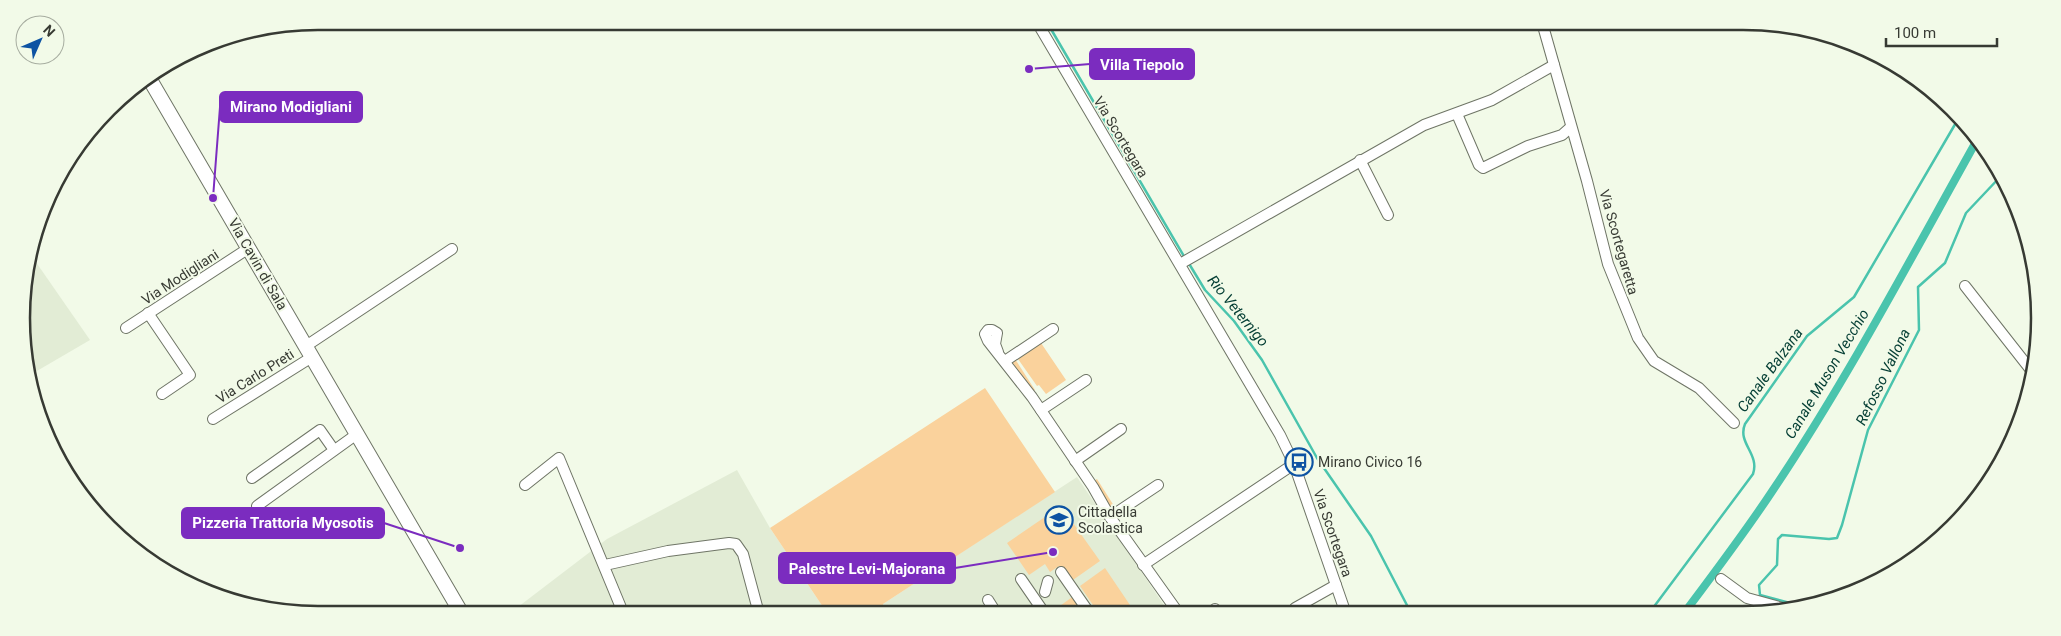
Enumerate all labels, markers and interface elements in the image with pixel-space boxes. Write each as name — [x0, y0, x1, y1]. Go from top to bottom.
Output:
north arrow — [15, 15, 65, 65]
scale bar — [1886, 15, 1997, 47]
text: N — [40, 22, 58, 40]
text: 100 m — [1894, 24, 1936, 42]
callout: Villa Tiepolo — [1090, 49, 1194, 79]
text: Villa Tiepolo — [1100, 56, 1184, 74]
callout: Mirano Modigliani — [220, 92, 362, 122]
street label: Via Scortegara — [1091, 94, 1151, 180]
text: Mirano Modigliani — [230, 98, 352, 116]
street label: Via Scortegaretta — [1596, 188, 1642, 296]
street label: Via Cavin di Sala — [225, 215, 291, 313]
street label: Via Modigliani — [139, 246, 221, 308]
water label: Rio Veternigo — [1204, 272, 1272, 350]
water label: Canale Muson Vecchio — [1781, 306, 1873, 442]
water label: Canale Balzana — [1733, 324, 1807, 416]
water label: Refosso Vallona — [1852, 326, 1914, 428]
street label: Via Carlo Preti — [213, 346, 297, 406]
bus stop icon: Mirano Civico 16 — [1284, 447, 1314, 477]
place label: Mirano Civico 16 — [1318, 454, 1422, 470]
street label: Via Scortegara — [1311, 487, 1355, 579]
place label: Cittadella Scolastica — [1078, 504, 1143, 536]
school or university icon: Cittadella Scolastica — [1044, 505, 1074, 535]
callout: Pizzeria Trattoria Myosotis — [182, 508, 384, 538]
text: Pizzeria Trattoria Myosotis — [192, 514, 374, 532]
callout: Palestre Levi-Majorana — [779, 553, 955, 583]
text: Palestre Levi-Majorana — [789, 560, 945, 578]

